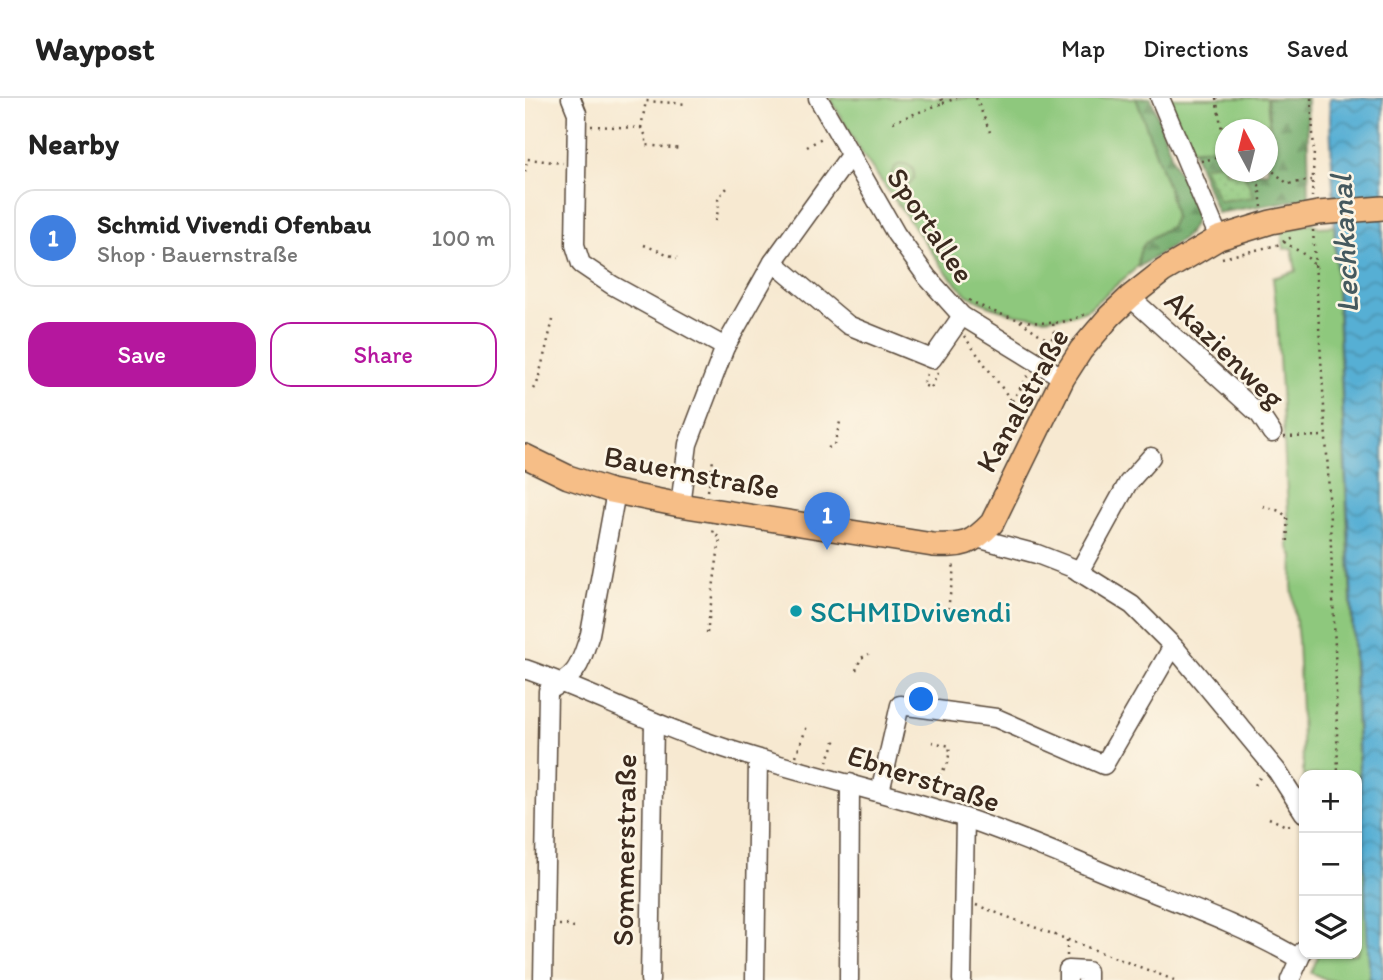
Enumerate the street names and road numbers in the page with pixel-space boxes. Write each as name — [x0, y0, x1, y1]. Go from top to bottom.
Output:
street label: Sportallee — [879, 160, 983, 290]
street label: Akazienweg — [1157, 283, 1293, 416]
street label: Kanalstraße — [967, 321, 1077, 479]
street label: Bauernstraße — [601, 437, 783, 507]
street label: Ebnerstraße — [843, 736, 1005, 820]
street label: Sommerstraße — [604, 753, 644, 947]

